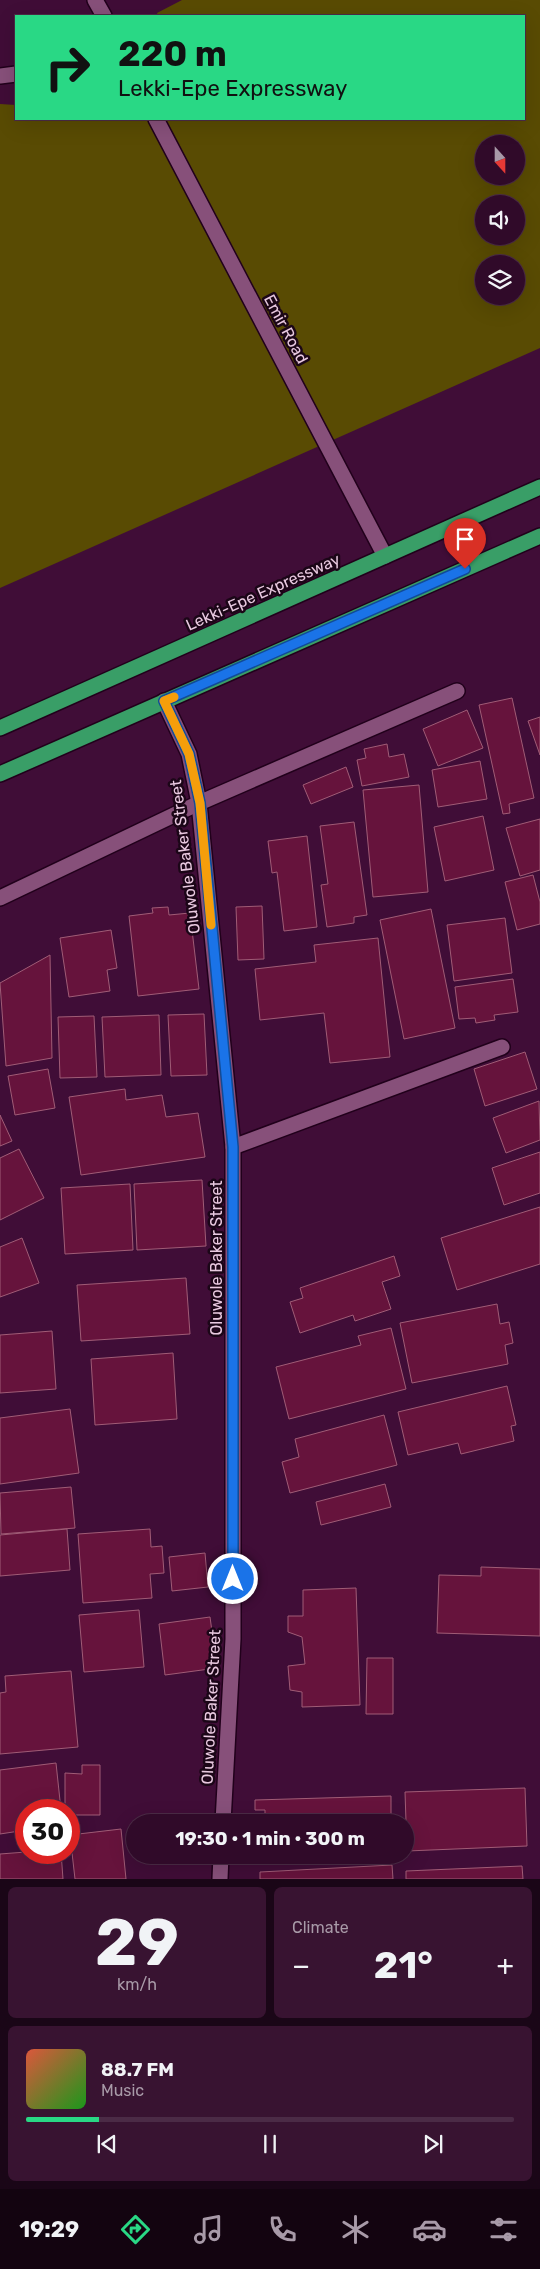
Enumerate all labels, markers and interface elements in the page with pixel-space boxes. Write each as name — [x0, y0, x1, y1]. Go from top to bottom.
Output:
text: 220 m — [118, 33, 227, 75]
icon: right — [35, 35, 100, 100]
text: Lekki-Epe Expressway — [118, 75, 347, 102]
north arrow — [475, 135, 525, 185]
map controls — [475, 135, 525, 305]
button: sound — [475, 195, 525, 245]
button: layers — [475, 255, 525, 305]
street label: Emir Road — [260, 291, 312, 367]
pin — [444, 518, 486, 569]
icon: arrive — [451, 525, 479, 553]
street label: Lekki-Epe Expressway — [183, 549, 343, 635]
street label: Oluwole Baker Street — [166, 779, 204, 935]
street label: Oluwole Baker Street — [207, 1180, 226, 1336]
position arrow — [206, 1552, 258, 1604]
street label: Oluwole Baker Street — [197, 1629, 225, 1785]
speed limit sign: 30 — [15, 1799, 80, 1864]
text: 19:30 · 1 min · 300 m — [175, 1827, 365, 1850]
text: 29 — [95, 1904, 179, 1981]
text: Climate — [292, 1918, 349, 1937]
text: 21° — [374, 1942, 433, 1988]
text: − — [292, 1949, 310, 1982]
text: + — [497, 1949, 514, 1982]
text: km/h — [117, 1975, 157, 1994]
text: 88.7 FM — [101, 2058, 174, 2081]
text: Music — [101, 2081, 144, 2100]
icon: previous — [93, 2130, 121, 2158]
icon: pause — [256, 2130, 284, 2158]
icon: next — [419, 2130, 447, 2158]
icon: directions — [118, 2212, 153, 2247]
icon: music — [191, 2212, 226, 2247]
icon: phone — [265, 2212, 300, 2247]
icon: climate — [338, 2212, 373, 2247]
icon: car — [412, 2212, 447, 2247]
icon: filters — [486, 2212, 521, 2247]
text: 19:29 — [19, 2216, 79, 2243]

